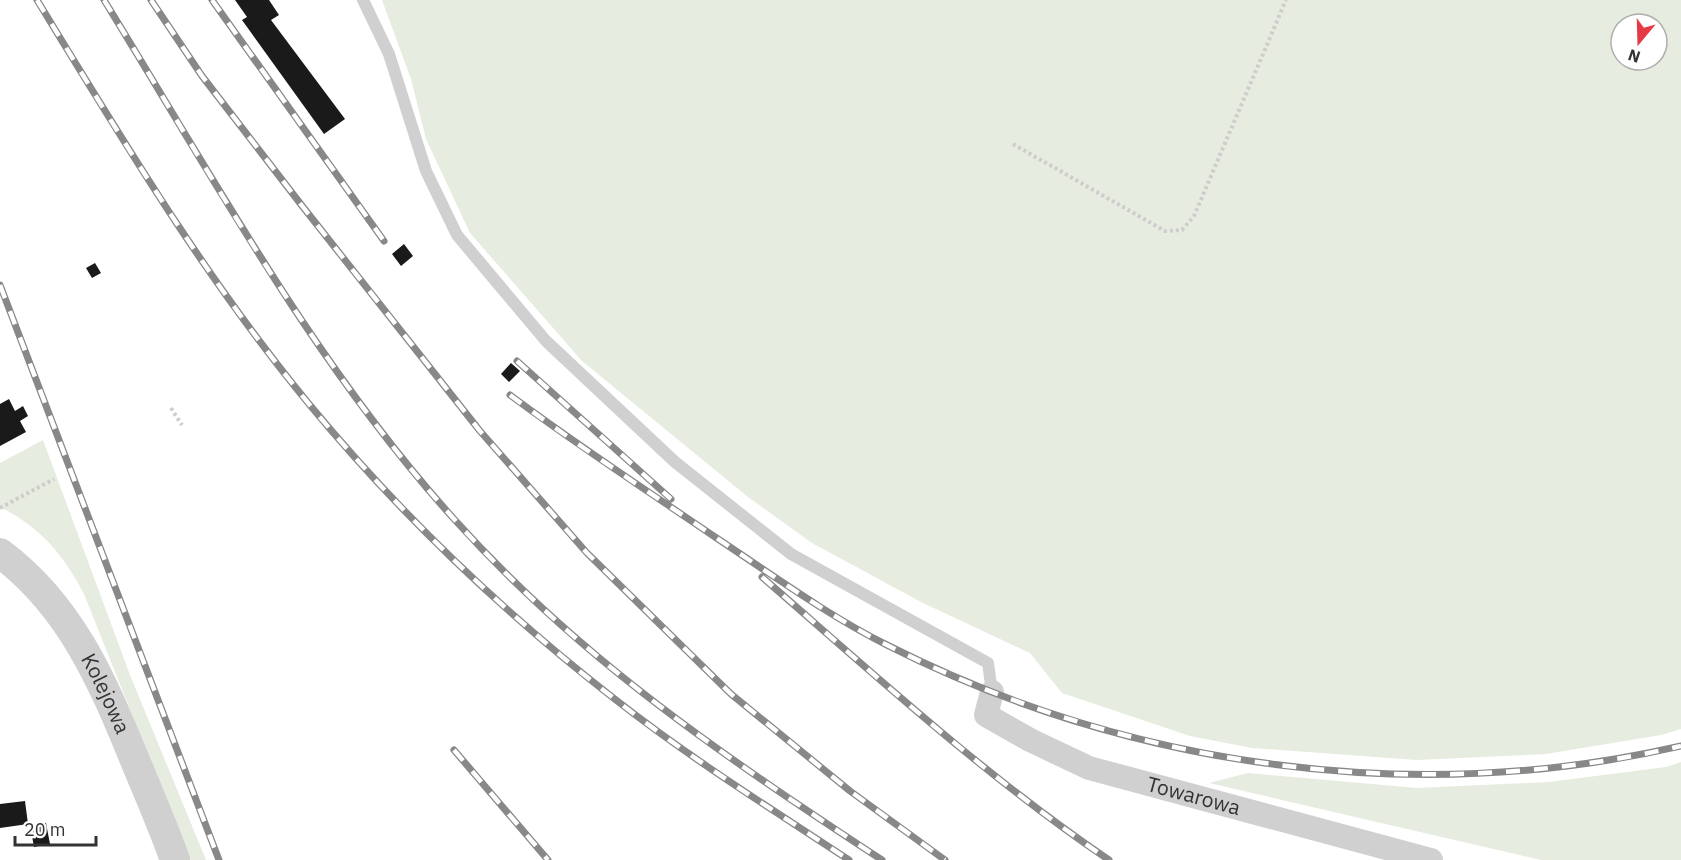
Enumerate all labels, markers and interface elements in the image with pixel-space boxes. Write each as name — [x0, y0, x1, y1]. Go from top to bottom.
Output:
north arrow — [1609, 12, 1669, 72]
text: N — [1625, 45, 1643, 68]
street label: Kolejowa — [75, 648, 137, 738]
street label: Towarowa — [1144, 769, 1244, 821]
scale bar — [15, 809, 96, 847]
text: 20 m — [24, 818, 66, 841]

